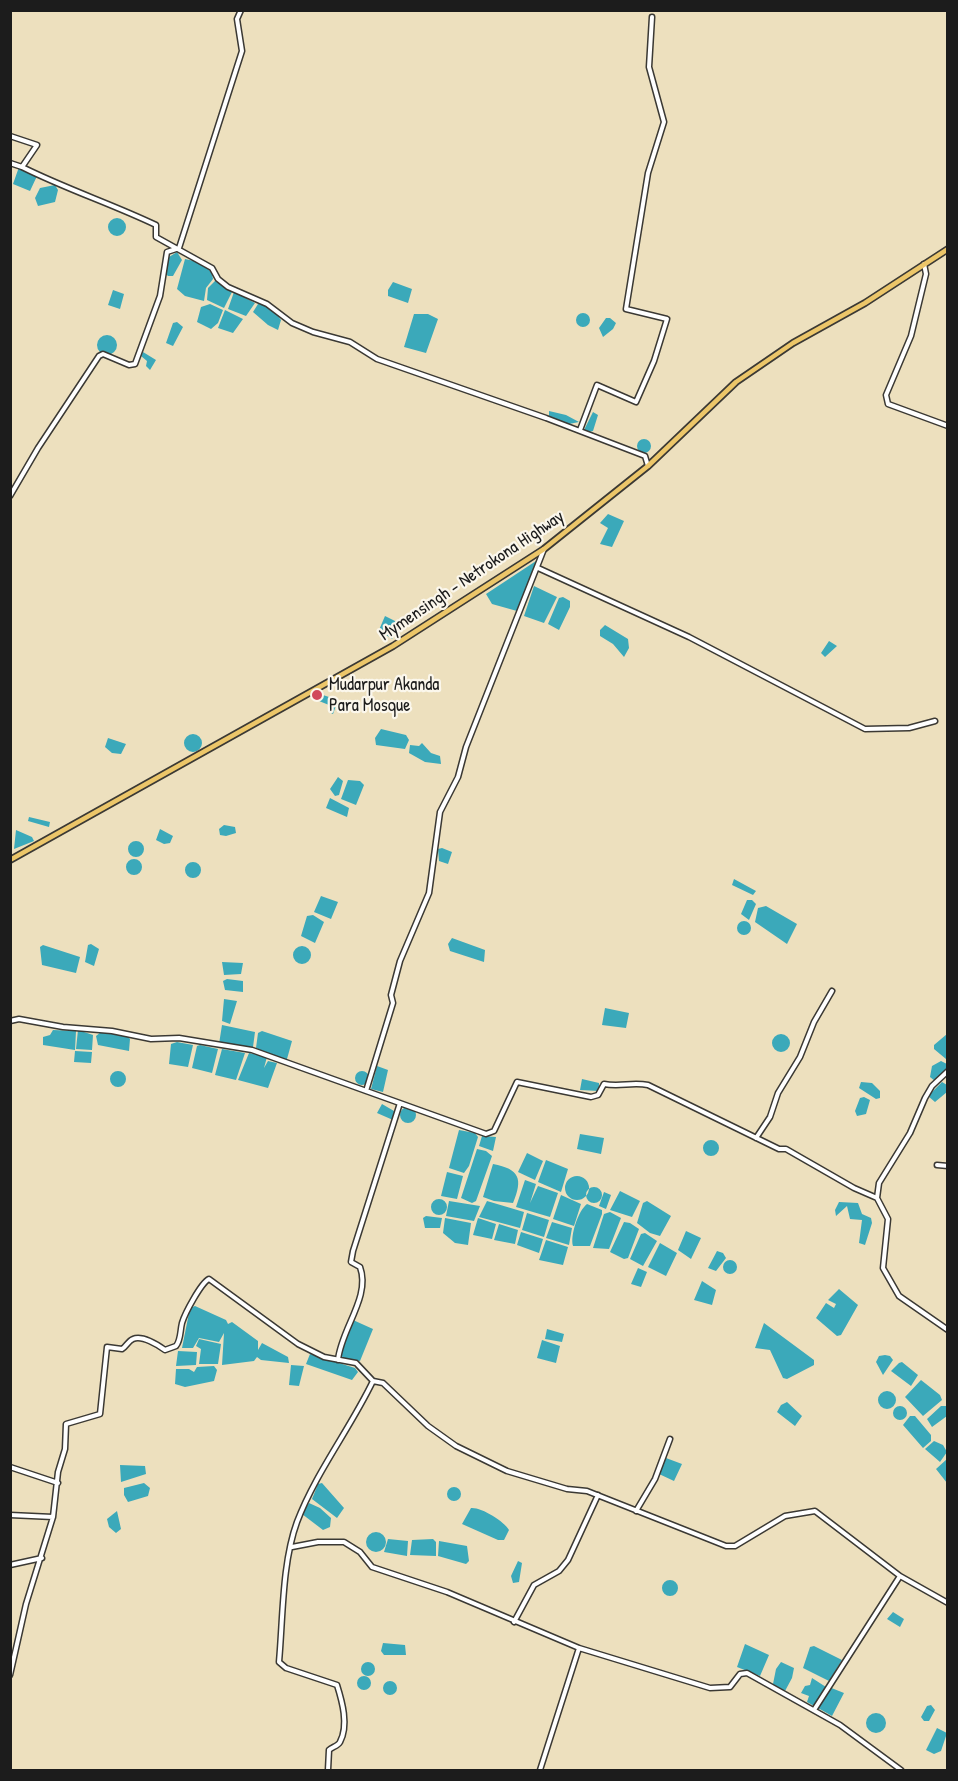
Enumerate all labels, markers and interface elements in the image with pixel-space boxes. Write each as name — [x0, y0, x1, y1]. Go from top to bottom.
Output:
street label: Mymensingh - Netrokona Highway — [375, 506, 569, 646]
place label: Mudarpur Akanda Para Mosque — [329, 674, 439, 716]
marker: Mudarpur Akanda Para Mosque — [310, 688, 324, 702]

